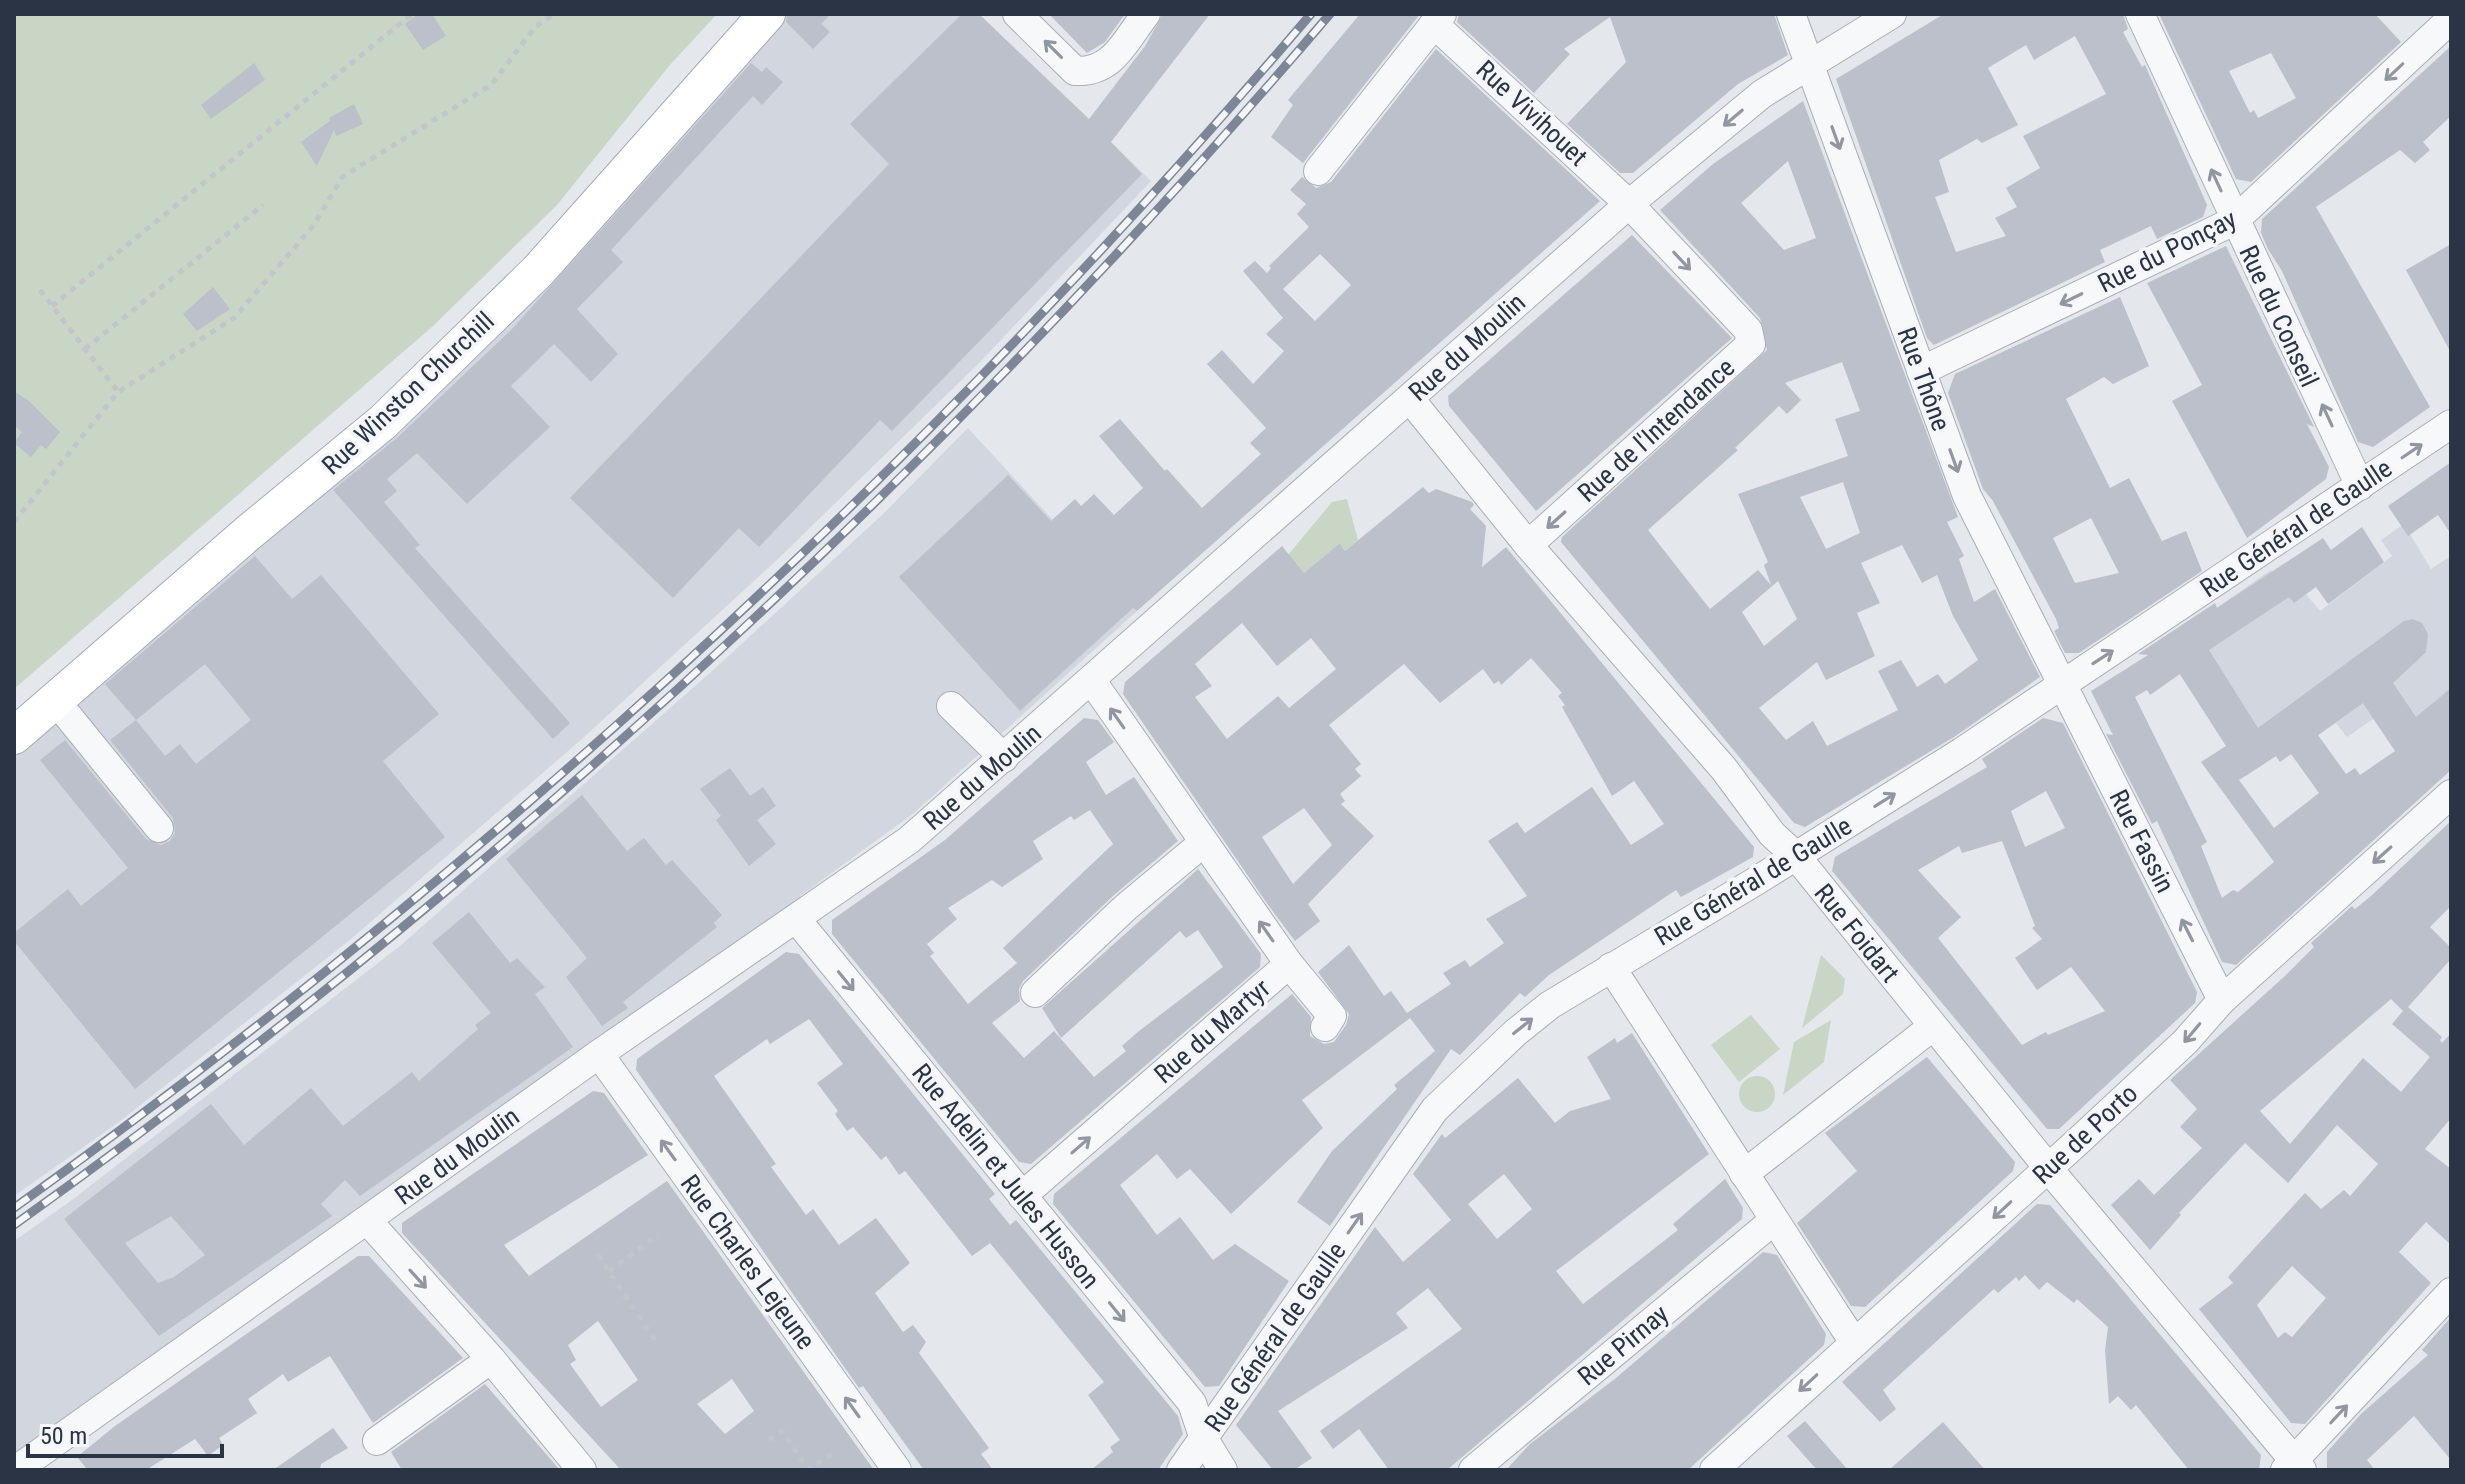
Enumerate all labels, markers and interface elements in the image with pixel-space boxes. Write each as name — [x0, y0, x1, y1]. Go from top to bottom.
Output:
one-way arrow — [1044, 40, 1063, 59]
street label: Rue Vivihouet — [1470, 54, 1594, 172]
one-way arrow — [2385, 62, 2404, 81]
one-way arrow — [1723, 108, 1744, 126]
one-way arrow — [1830, 125, 1845, 150]
one-way arrow — [2207, 169, 2222, 193]
street label: Rue du Ponçay — [2093, 203, 2241, 299]
street label: Rue du Conseil — [2233, 241, 2325, 391]
one-way arrow — [1673, 251, 1692, 271]
street label: Rue du Moulin — [1403, 287, 1531, 407]
one-way arrow — [2059, 292, 2083, 307]
street label: Rue Winston Churchill — [316, 306, 500, 480]
street label: Rue Thône — [1891, 323, 1957, 435]
street label: Rue de l'Intendance — [1572, 352, 1740, 508]
one-way arrow — [2319, 404, 2334, 428]
one-way arrow — [2401, 442, 2423, 459]
one-way arrow — [1948, 448, 1962, 473]
street label: Rue Général de Gaulle — [2195, 453, 2397, 603]
one-way arrow — [1546, 511, 1566, 530]
one-way arrow — [2091, 648, 2113, 665]
one-way arrow — [1109, 708, 1125, 730]
street label: Rue du Moulin — [917, 718, 1047, 836]
street label: Rue Fassin — [2103, 785, 2181, 897]
one-way arrow — [1874, 791, 1896, 808]
street label: Rue Général de Gaulle — [1649, 810, 1857, 952]
one-way arrow — [2372, 846, 2392, 865]
street label: Rue Foidart — [1808, 878, 1906, 988]
one-way arrow — [2179, 918, 2194, 942]
one-way arrow — [1258, 921, 1274, 943]
one-way arrow — [837, 970, 855, 991]
street label: Rue du Martyr — [1148, 973, 1276, 1089]
one-way arrow — [1512, 1018, 1533, 1035]
one-way arrow — [2183, 1022, 2201, 1042]
street label: Rue Adelin et Jules Husson — [906, 1058, 1106, 1294]
street label: Rue de Porto — [2027, 1078, 2143, 1190]
street label: Rue du Moulin — [389, 1101, 525, 1211]
one-way arrow — [1071, 1136, 1091, 1154]
one-way arrow — [660, 1140, 677, 1161]
street label: Rue Charles Lejeune — [675, 1169, 821, 1355]
one-way arrow — [1993, 1200, 2013, 1218]
one-way arrow — [1346, 1213, 1363, 1234]
street label: Rue Général de Gaulle — [1198, 1237, 1352, 1437]
one-way arrow — [408, 1269, 426, 1289]
street label: Rue Pirnay — [1572, 1299, 1674, 1391]
one-way arrow — [1108, 1301, 1126, 1322]
one-way arrow — [1799, 1373, 1819, 1391]
one-way arrow — [844, 1396, 860, 1418]
one-way arrow — [2329, 1404, 2347, 1424]
scale bar — [28, 1408, 222, 1458]
text: 50 m — [40, 1422, 87, 1450]

